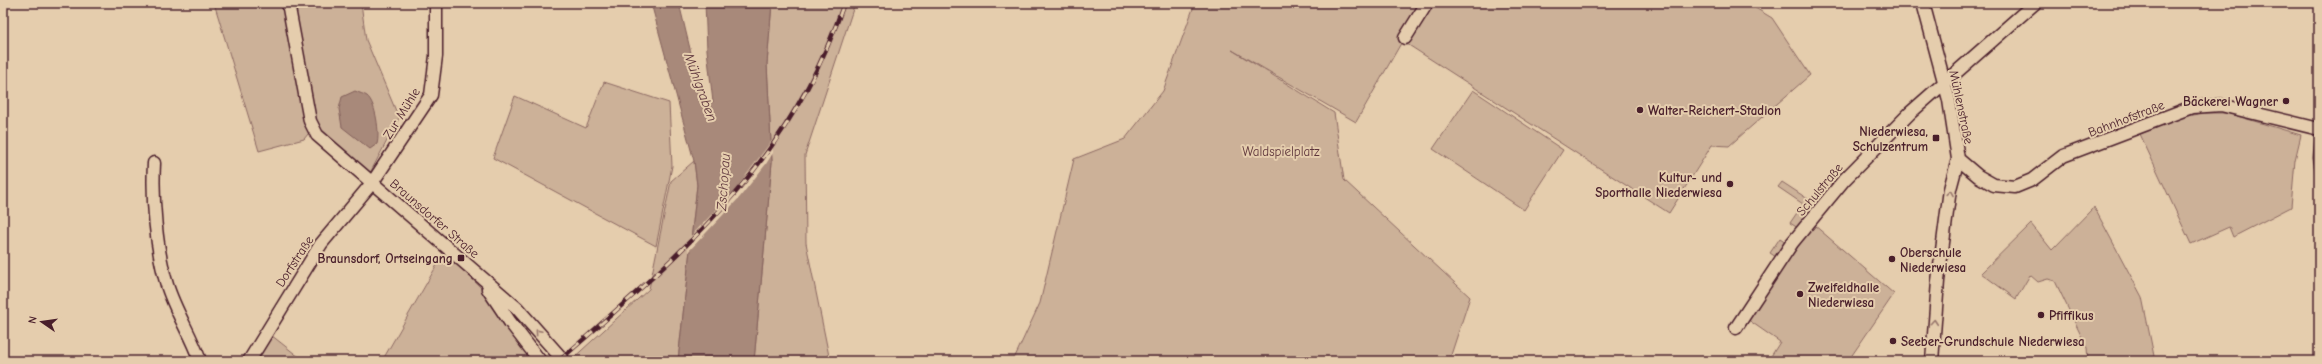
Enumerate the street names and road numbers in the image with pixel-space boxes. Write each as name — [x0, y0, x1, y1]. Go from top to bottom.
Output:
street label: Mühlenstraße — [1946, 69, 1977, 146]
street label: Zur Mühle — [380, 84, 423, 142]
street label: Bahnhofstraße — [2086, 97, 2167, 140]
street label: Schulstraße — [1793, 160, 1846, 219]
street label: Braunsdorfer Straße — [387, 176, 483, 261]
street label: Dorfstraße — [272, 232, 317, 290]

